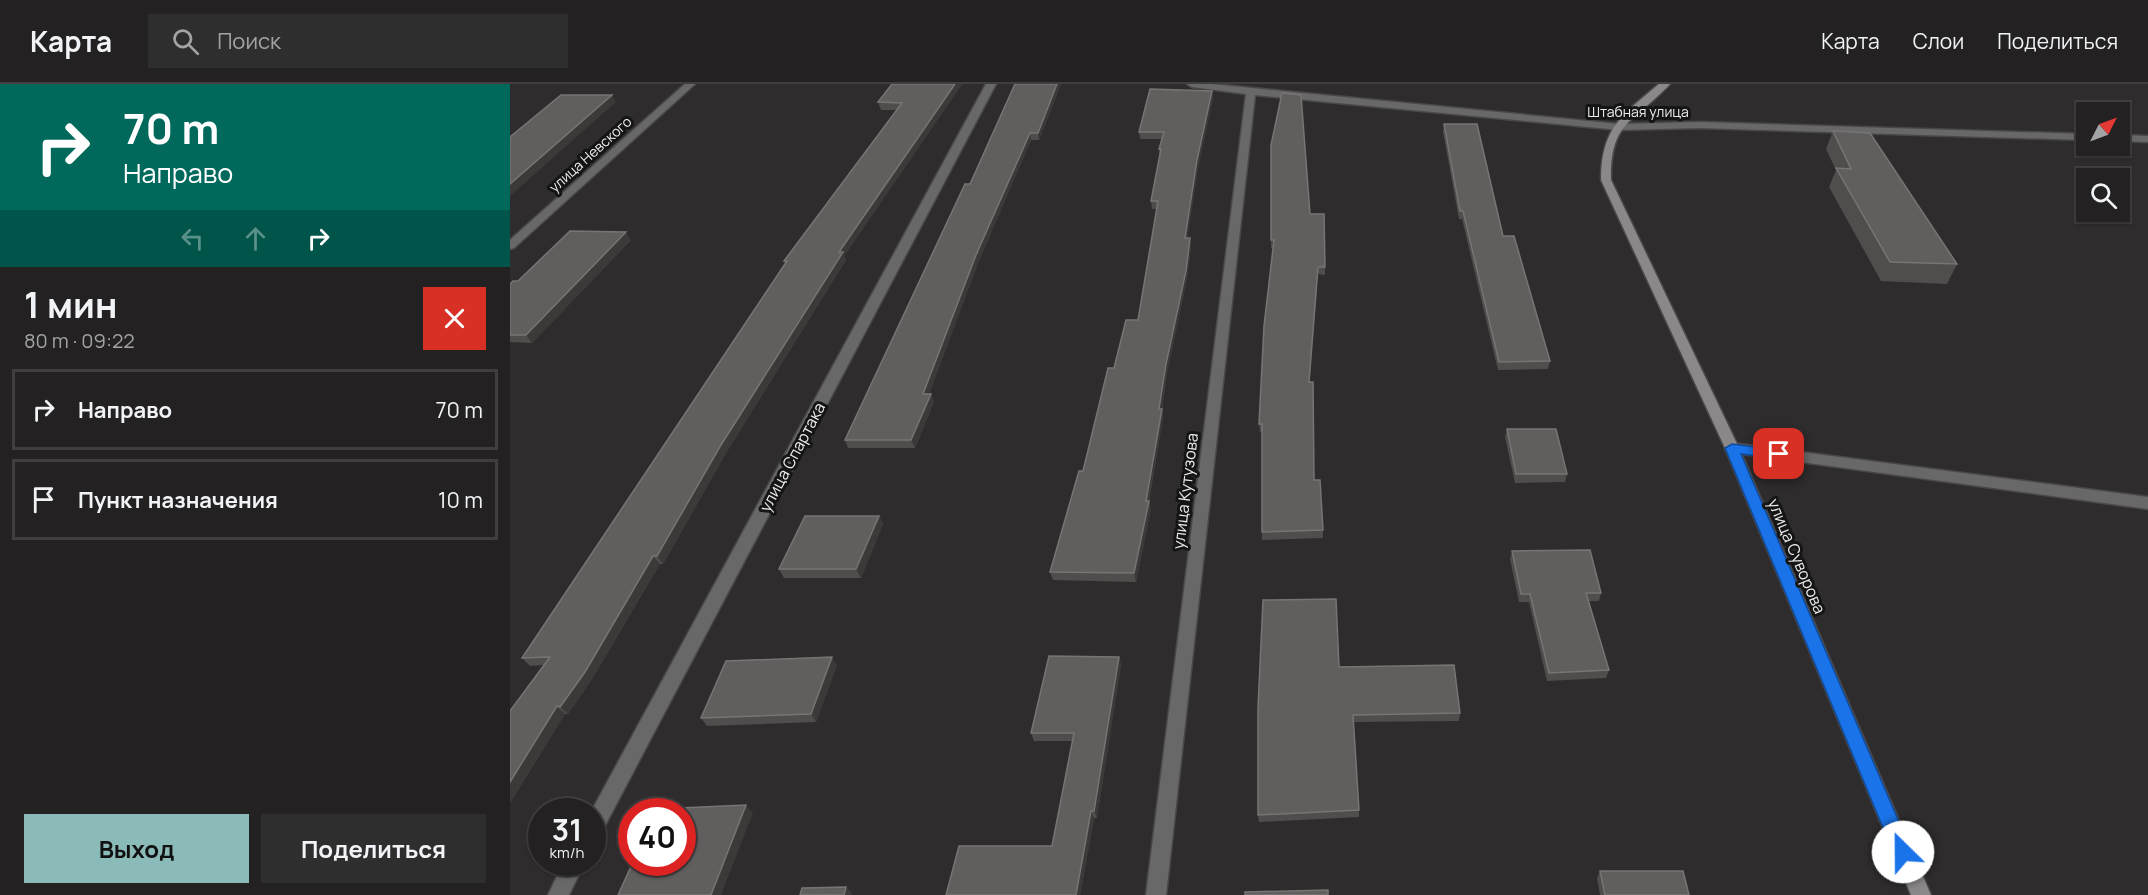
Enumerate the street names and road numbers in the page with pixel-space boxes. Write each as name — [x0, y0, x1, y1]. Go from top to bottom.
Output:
street label: Штабная улица — [1587, 102, 1689, 121]
street label: улица Невского — [545, 112, 635, 196]
street label: улица Спартака — [754, 399, 830, 515]
street label: улица Кутузова — [1167, 432, 1203, 550]
street label: улица Суворова — [1763, 495, 1831, 617]

